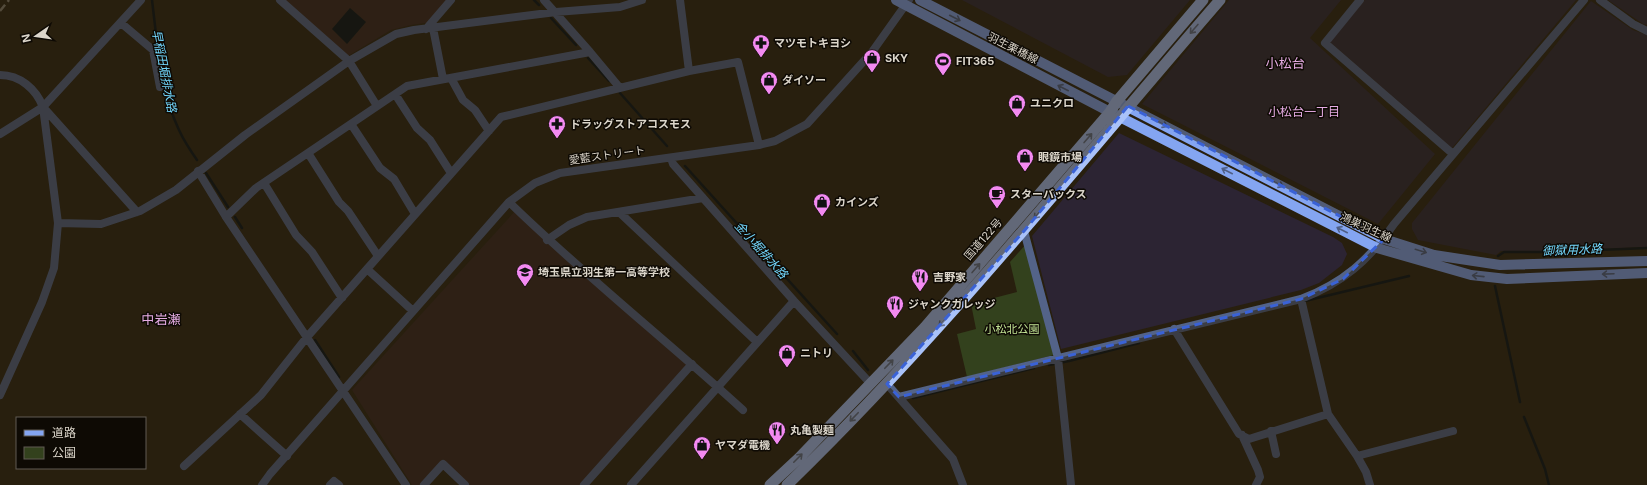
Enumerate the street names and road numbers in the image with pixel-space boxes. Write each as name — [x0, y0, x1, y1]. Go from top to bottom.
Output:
street label: 羽生栗橋線 — [985, 29, 1041, 67]
street label: 愛藍ストリート — [568, 143, 646, 167]
street label: 鴻巣羽生線 — [1338, 209, 1394, 245]
street label: 国道122号 — [961, 215, 1005, 263]

